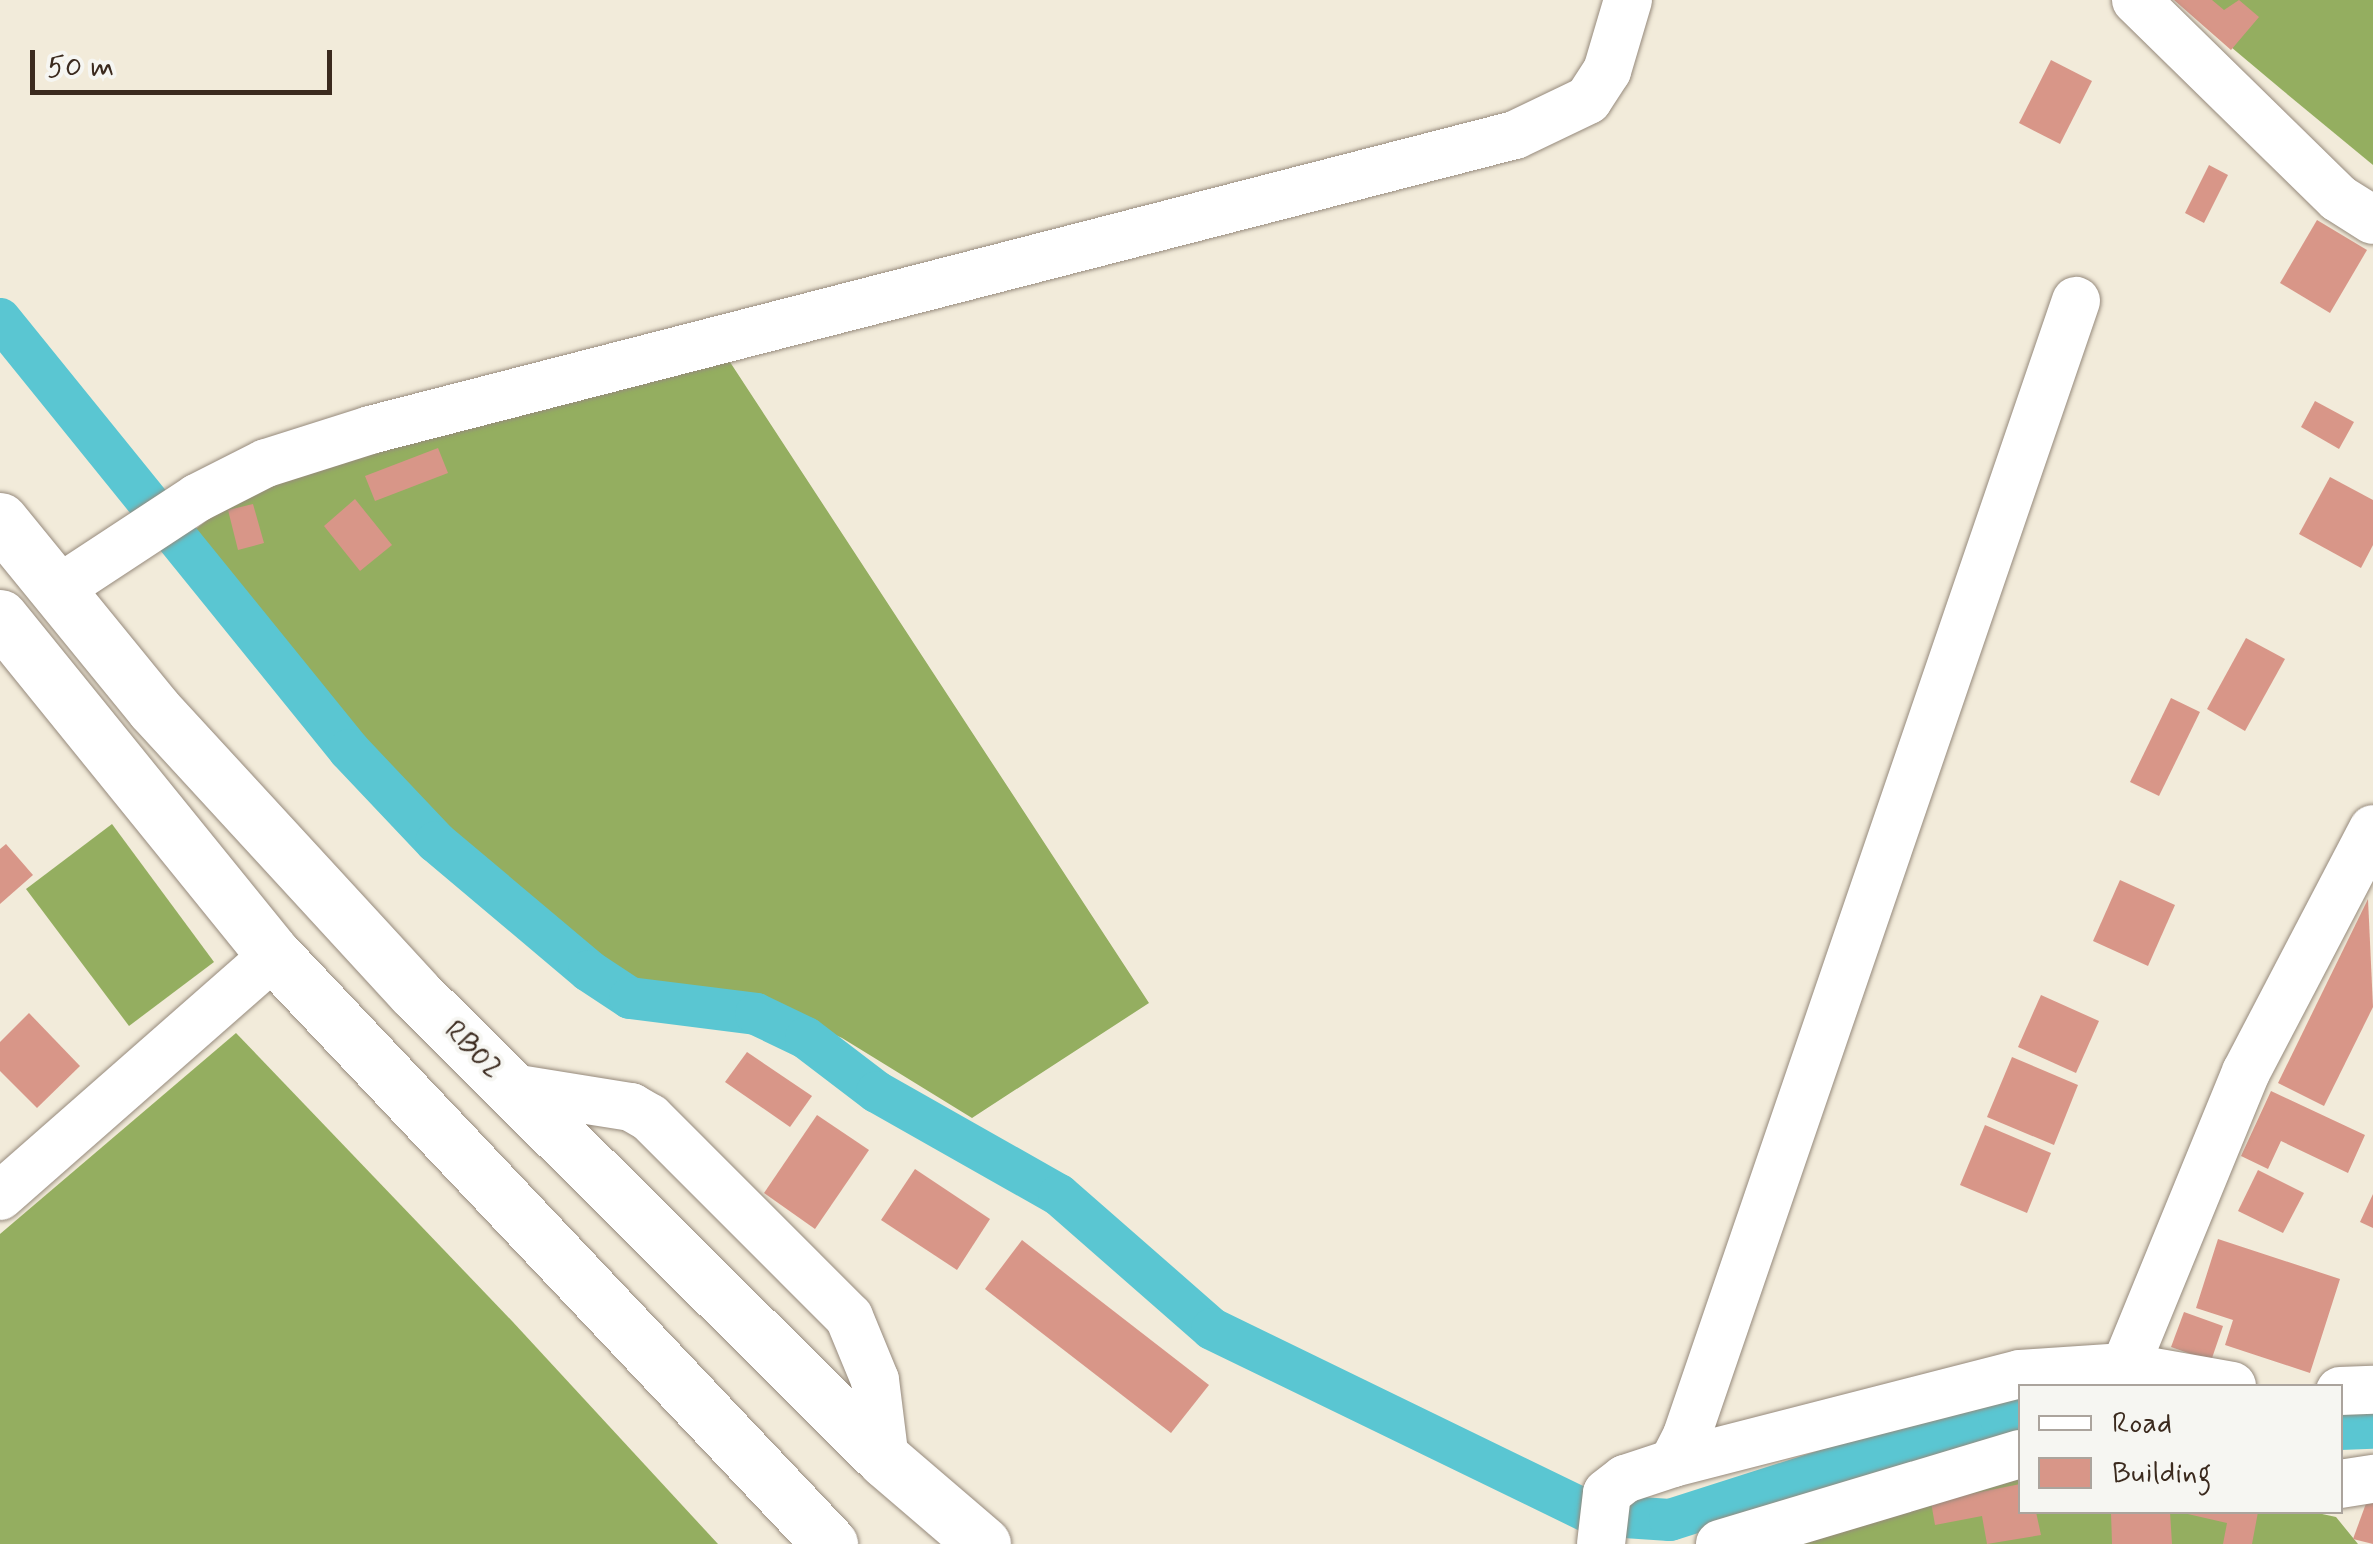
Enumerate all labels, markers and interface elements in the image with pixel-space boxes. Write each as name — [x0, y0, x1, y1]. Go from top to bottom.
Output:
scale bar — [35, 30, 338, 92]
text: 50 m — [47, 48, 114, 87]
street label: RB02 — [436, 1013, 510, 1087]
legend — [2018, 1384, 2343, 1514]
text: Road — [2112, 1404, 2172, 1443]
text: Building — [2112, 1454, 2211, 1493]

